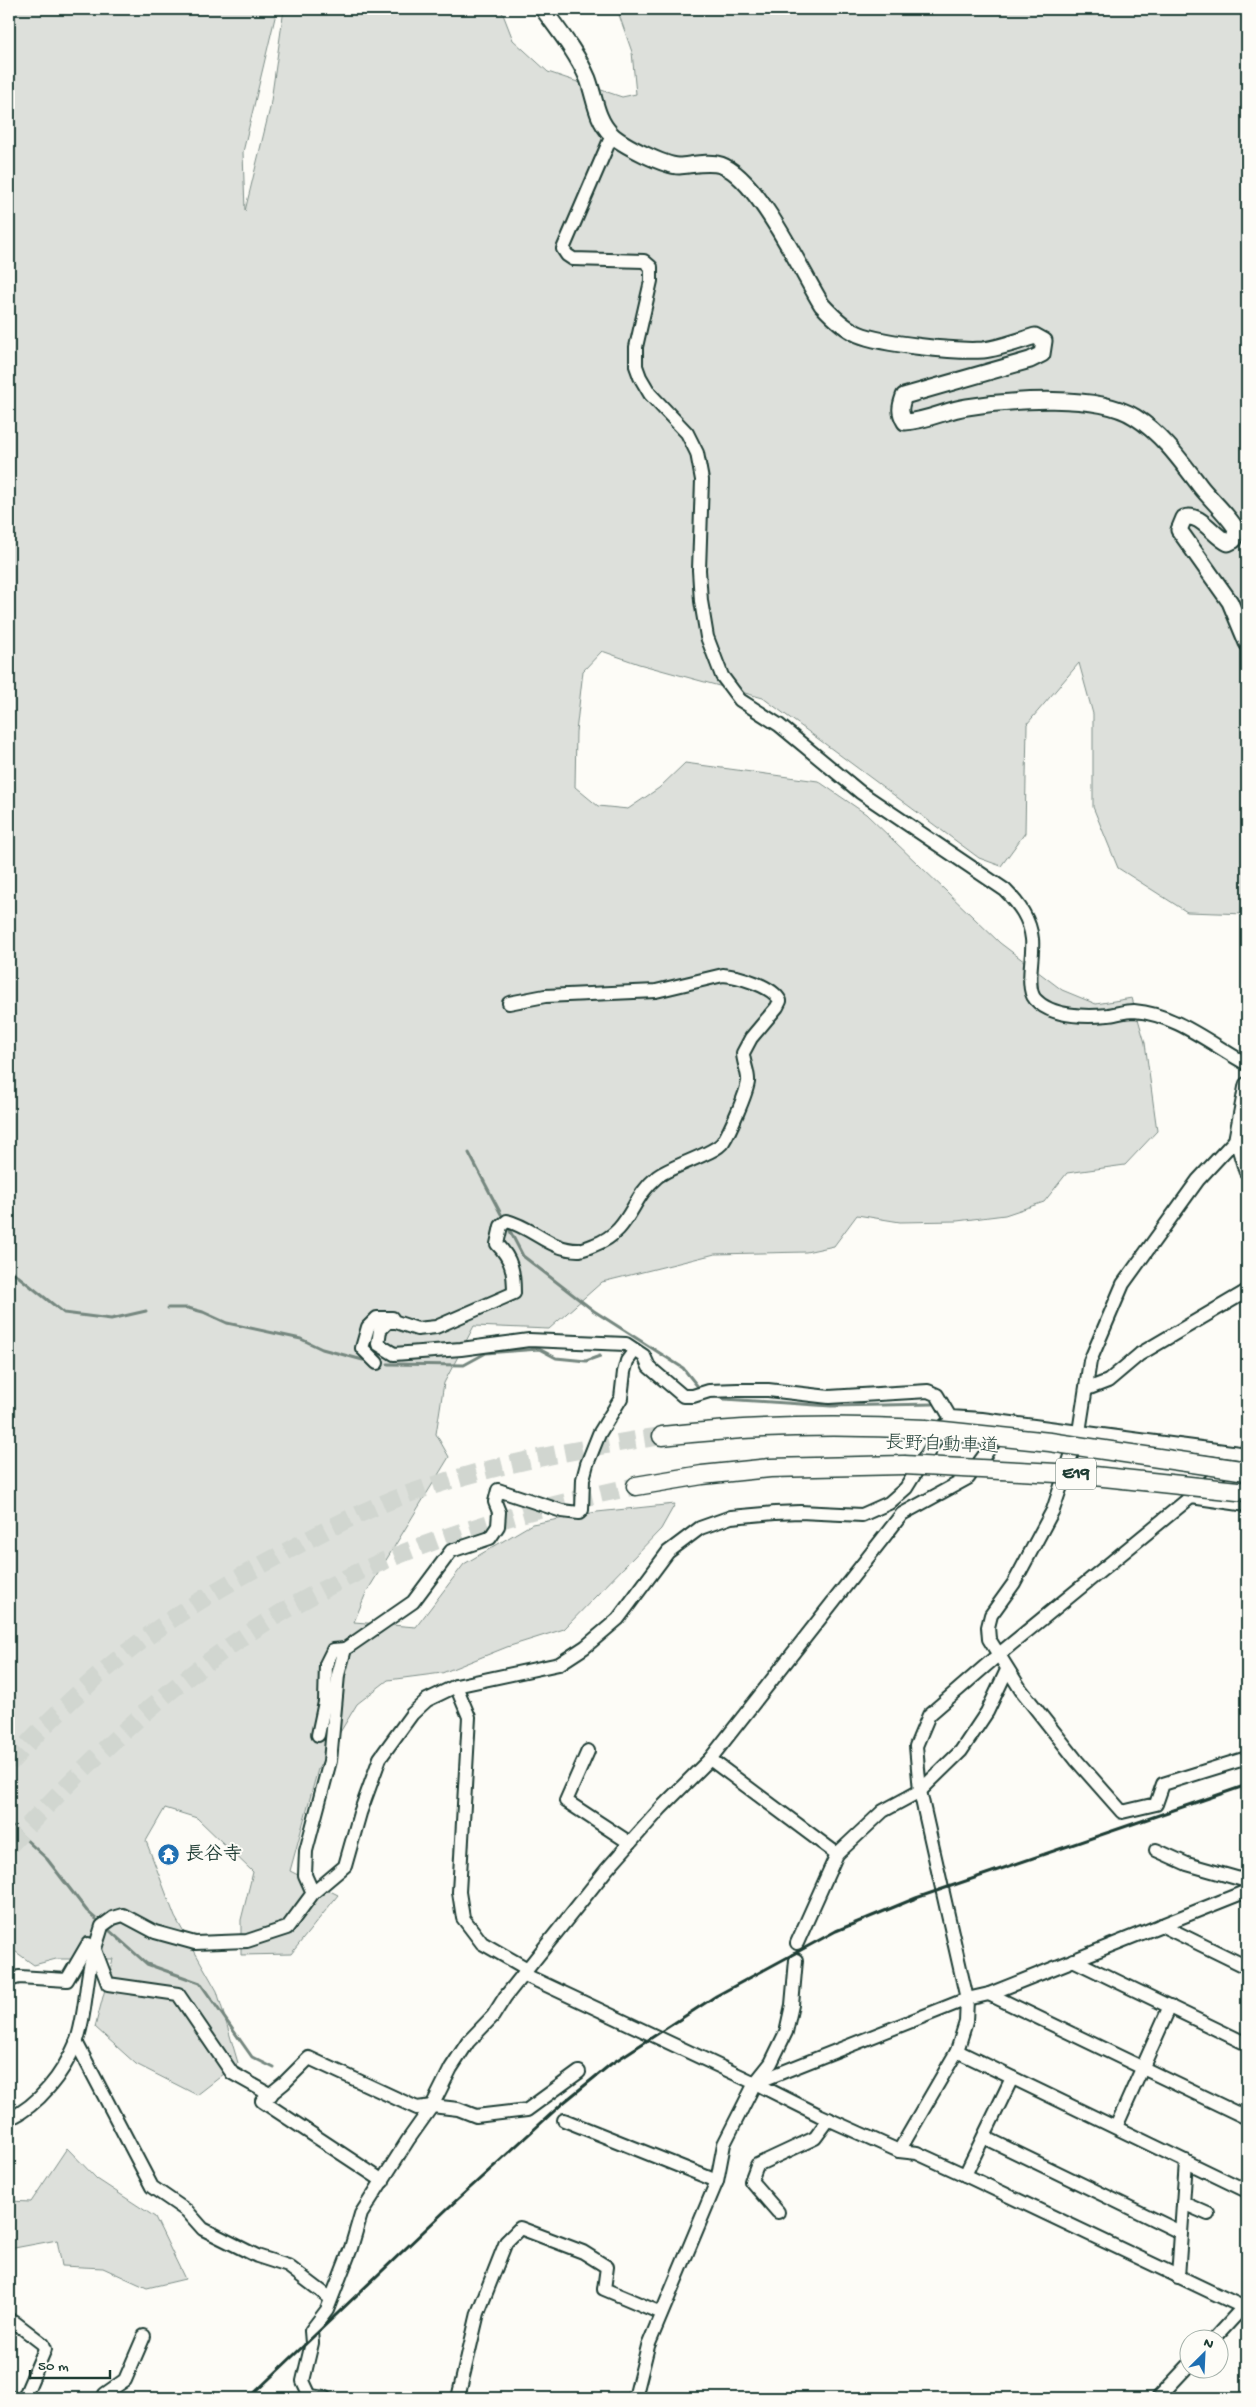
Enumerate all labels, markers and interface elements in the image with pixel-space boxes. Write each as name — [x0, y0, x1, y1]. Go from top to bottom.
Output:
street label: 長野自動車道 — [885, 1432, 999, 1459]
road number: E19 — [1056, 1458, 1096, 1490]
temple icon: 長谷寺 — [157, 1843, 181, 1867]
place label: 長谷寺 — [185, 1843, 242, 1867]
north arrow — [1178, 2330, 1228, 2380]
text: N — [1201, 2335, 1216, 2354]
scale bar — [30, 2347, 110, 2379]
text: 50 m — [38, 2358, 69, 2376]

